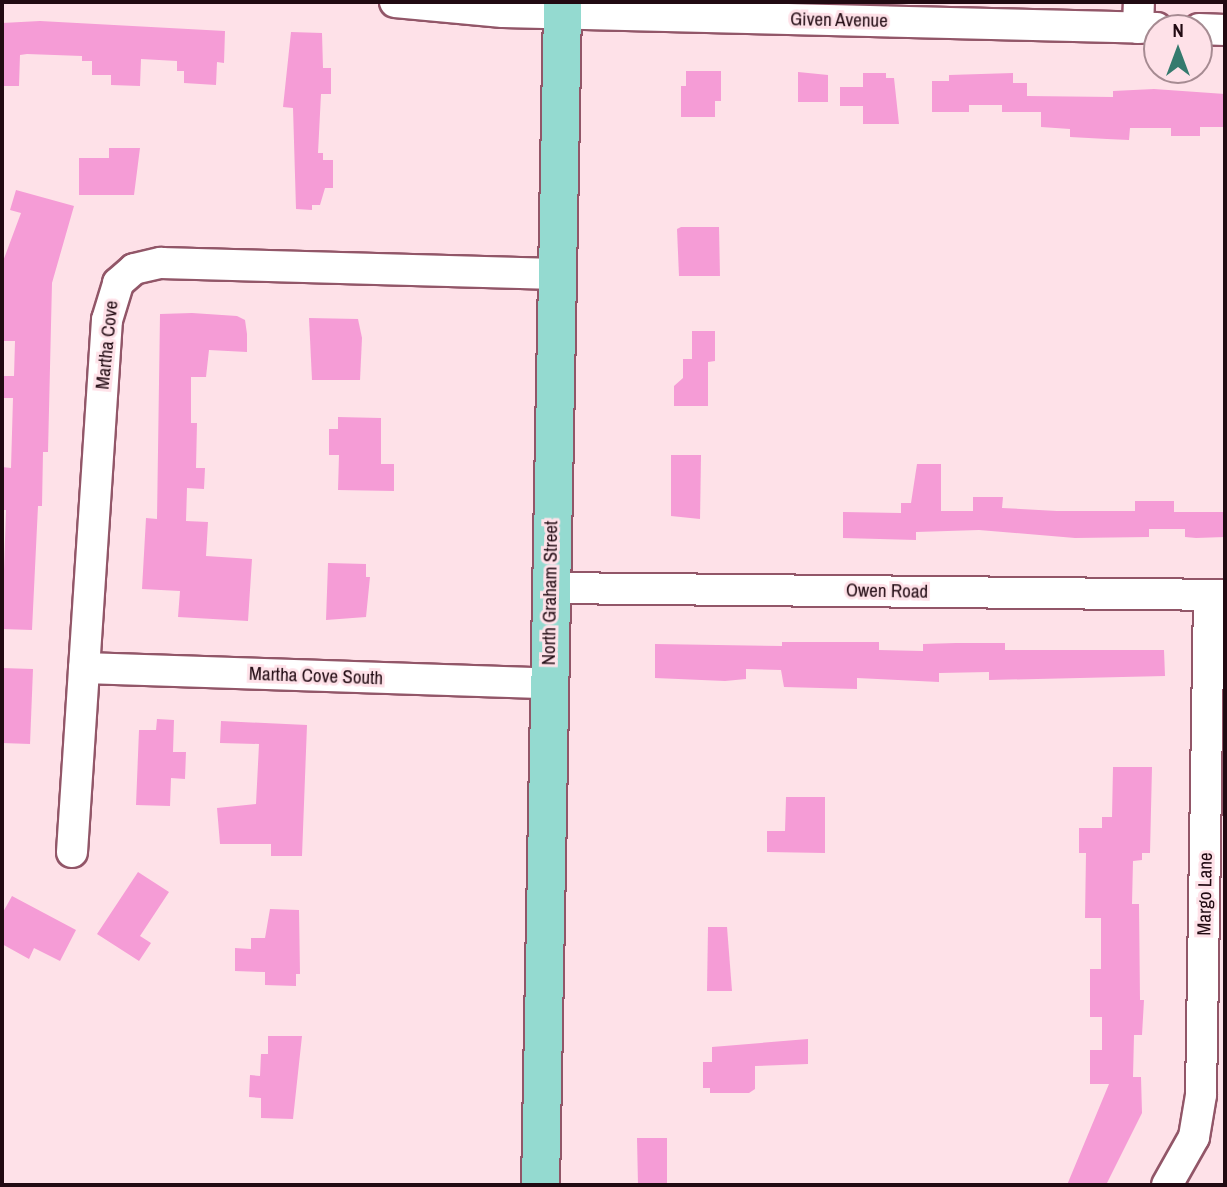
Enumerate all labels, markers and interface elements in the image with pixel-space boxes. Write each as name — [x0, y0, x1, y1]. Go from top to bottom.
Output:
street label: Given Avenue — [790, 8, 888, 32]
north arrow — [1143, 14, 1213, 84]
text: N — [1172, 17, 1184, 43]
street label: Martha Cove — [91, 299, 123, 391]
street label: North Graham Street — [537, 521, 563, 665]
street label: Owen Road — [846, 579, 928, 603]
street label: Martha Cove South — [249, 662, 383, 690]
street label: Margo Lane — [1193, 852, 1217, 936]

